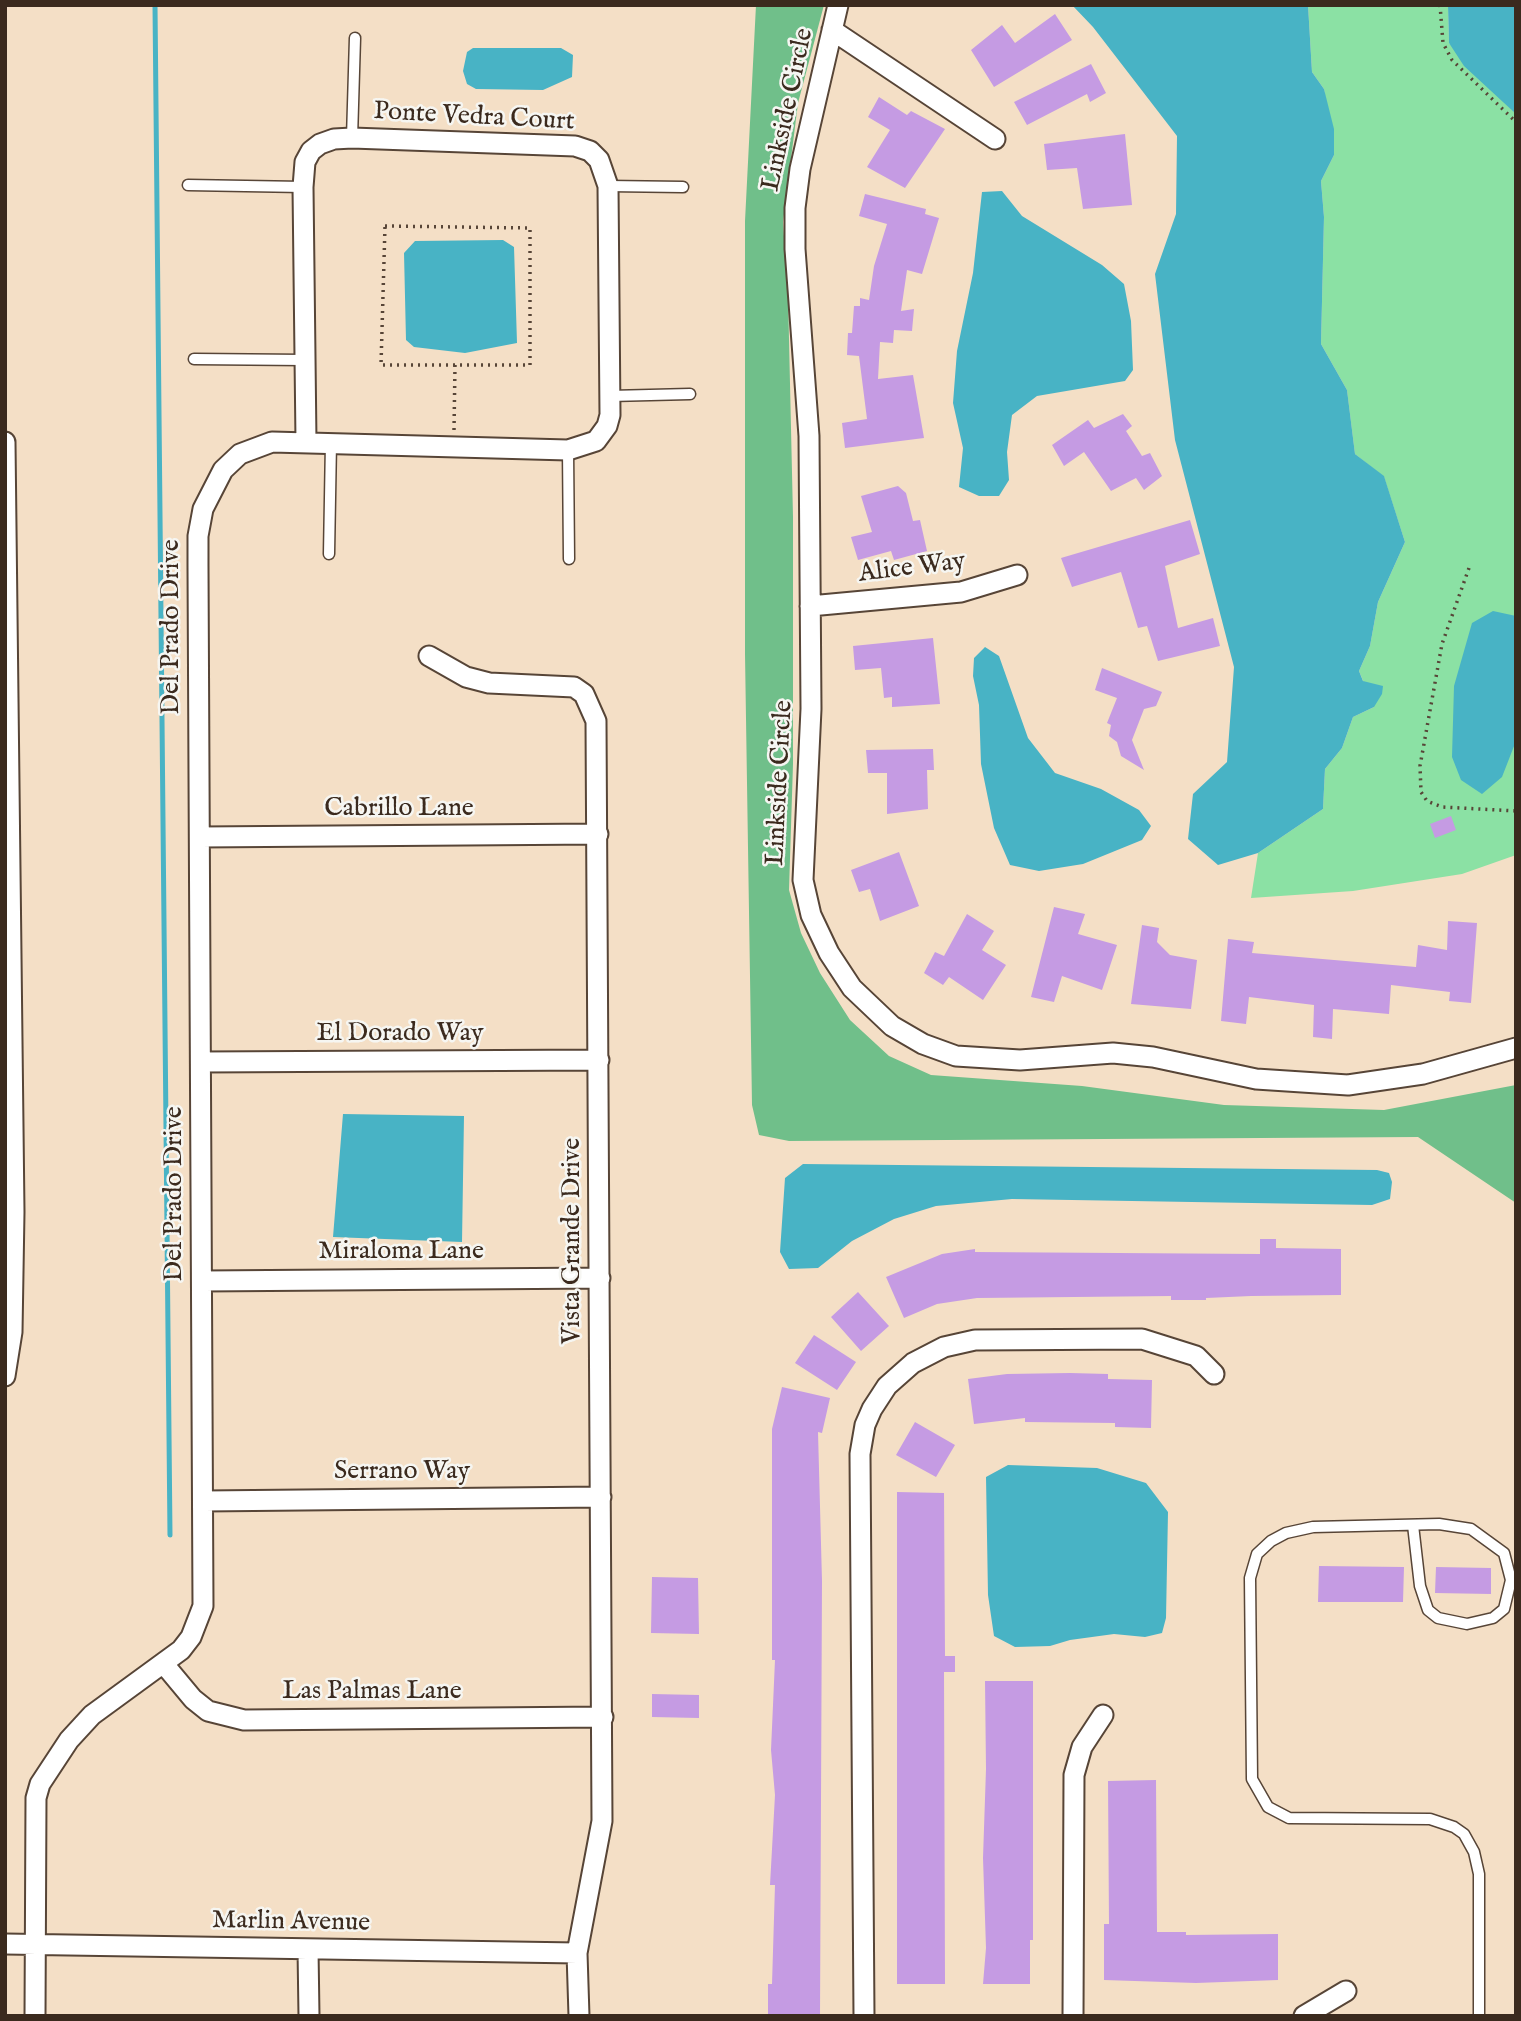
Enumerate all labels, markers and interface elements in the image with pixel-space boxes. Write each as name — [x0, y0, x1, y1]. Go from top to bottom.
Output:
street label: Linkside Circle — [757, 26, 821, 194]
street label: Ponte Vedra Court — [373, 97, 575, 139]
street label: Del Prado Drive — [157, 539, 189, 715]
street label: Alice Way — [857, 547, 967, 591]
street label: Linkside Circle — [761, 699, 801, 867]
street label: Cabrillo Lane — [324, 794, 474, 826]
street label: El Dorado Way — [317, 1019, 483, 1051]
street label: Del Prado Drive — [160, 1106, 192, 1282]
street label: Vista Grande Drive — [558, 1138, 590, 1344]
street label: Miraloma Lane — [318, 1237, 484, 1269]
street label: Serrano Way — [334, 1457, 470, 1489]
street label: Las Palmas Lane — [282, 1677, 462, 1709]
street label: Marlin Avenue — [212, 1906, 370, 1940]

